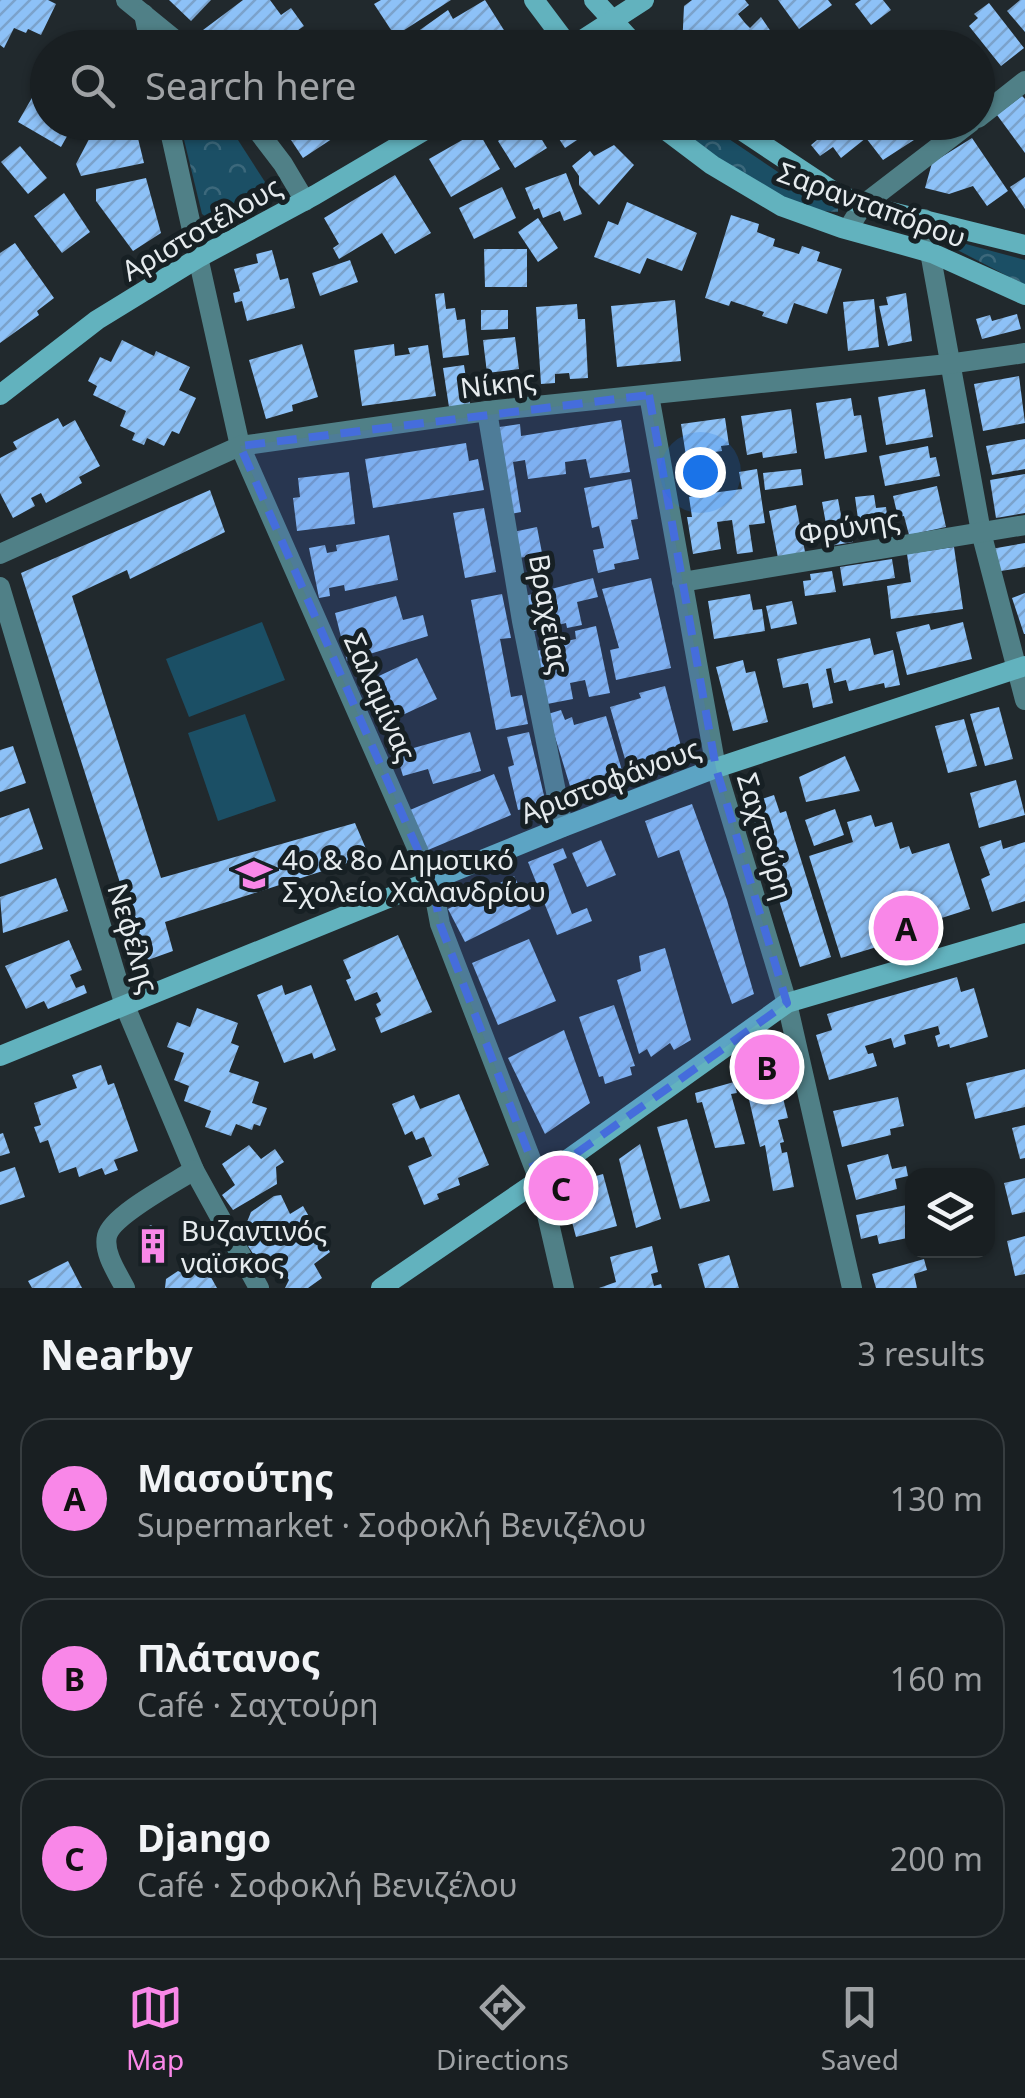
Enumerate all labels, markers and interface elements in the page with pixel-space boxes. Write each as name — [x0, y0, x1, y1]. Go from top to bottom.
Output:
search box — [30, 30, 995, 140]
icon: search — [65, 58, 120, 113]
text: Search here — [145, 59, 356, 111]
street label: Σαρανταπόρου — [773, 152, 971, 256]
street label: Αριστοτέλους — [114, 167, 288, 289]
street label: Νίκης — [458, 359, 538, 407]
your location — [675, 447, 726, 498]
street label: Φρύνης — [796, 499, 902, 553]
street label: Βραχείας — [521, 551, 579, 677]
street label: Σαλαμίνας — [336, 627, 426, 767]
street label: Αριστοφάνους — [515, 728, 705, 832]
street label: Σαχτούρη — [729, 768, 803, 904]
place label: 4ο & 8ο Δημοτικό Σχολείο Χαλανδρίου — [282, 840, 546, 910]
school or university icon: 4ο & 8ο Δημοτικό Σχολείο Χαλανδρίου — [235, 856, 273, 894]
street label: Νεφέλης — [99, 879, 169, 997]
pin: A — [874, 890, 938, 966]
pin: B — [734, 1030, 800, 1104]
pin: C — [528, 1150, 594, 1226]
map controls — [905, 1168, 995, 1258]
button: layers — [905, 1168, 995, 1258]
place label: Βυζαντινός ναϊσκος — [181, 1211, 327, 1281]
building icon: Βυζαντινός ναϊσκος — [134, 1227, 172, 1265]
text: Nearby — [40, 1325, 193, 1382]
text: 3 results — [858, 1332, 985, 1375]
text: Μασούτης — [137, 1451, 334, 1503]
text: A — [63, 1477, 86, 1520]
text: 130 m — [890, 1477, 983, 1520]
text: Supermarket · Σοφοκλή Βενιζέλου — [137, 1503, 647, 1546]
text: Πλάτανος — [137, 1631, 321, 1683]
text: B — [64, 1657, 85, 1700]
text: 160 m — [890, 1657, 983, 1700]
text: Café · Σαχτούρη — [137, 1683, 379, 1726]
text: Django — [137, 1811, 271, 1863]
text: C — [64, 1837, 85, 1880]
text: 200 m — [890, 1837, 983, 1880]
text: Café · Σοφοκλή Βενιζέλου — [137, 1863, 518, 1906]
tab: Map — [126, 1980, 184, 2078]
tab: Directions — [436, 1980, 569, 2078]
tab: Saved — [821, 1980, 899, 2078]

